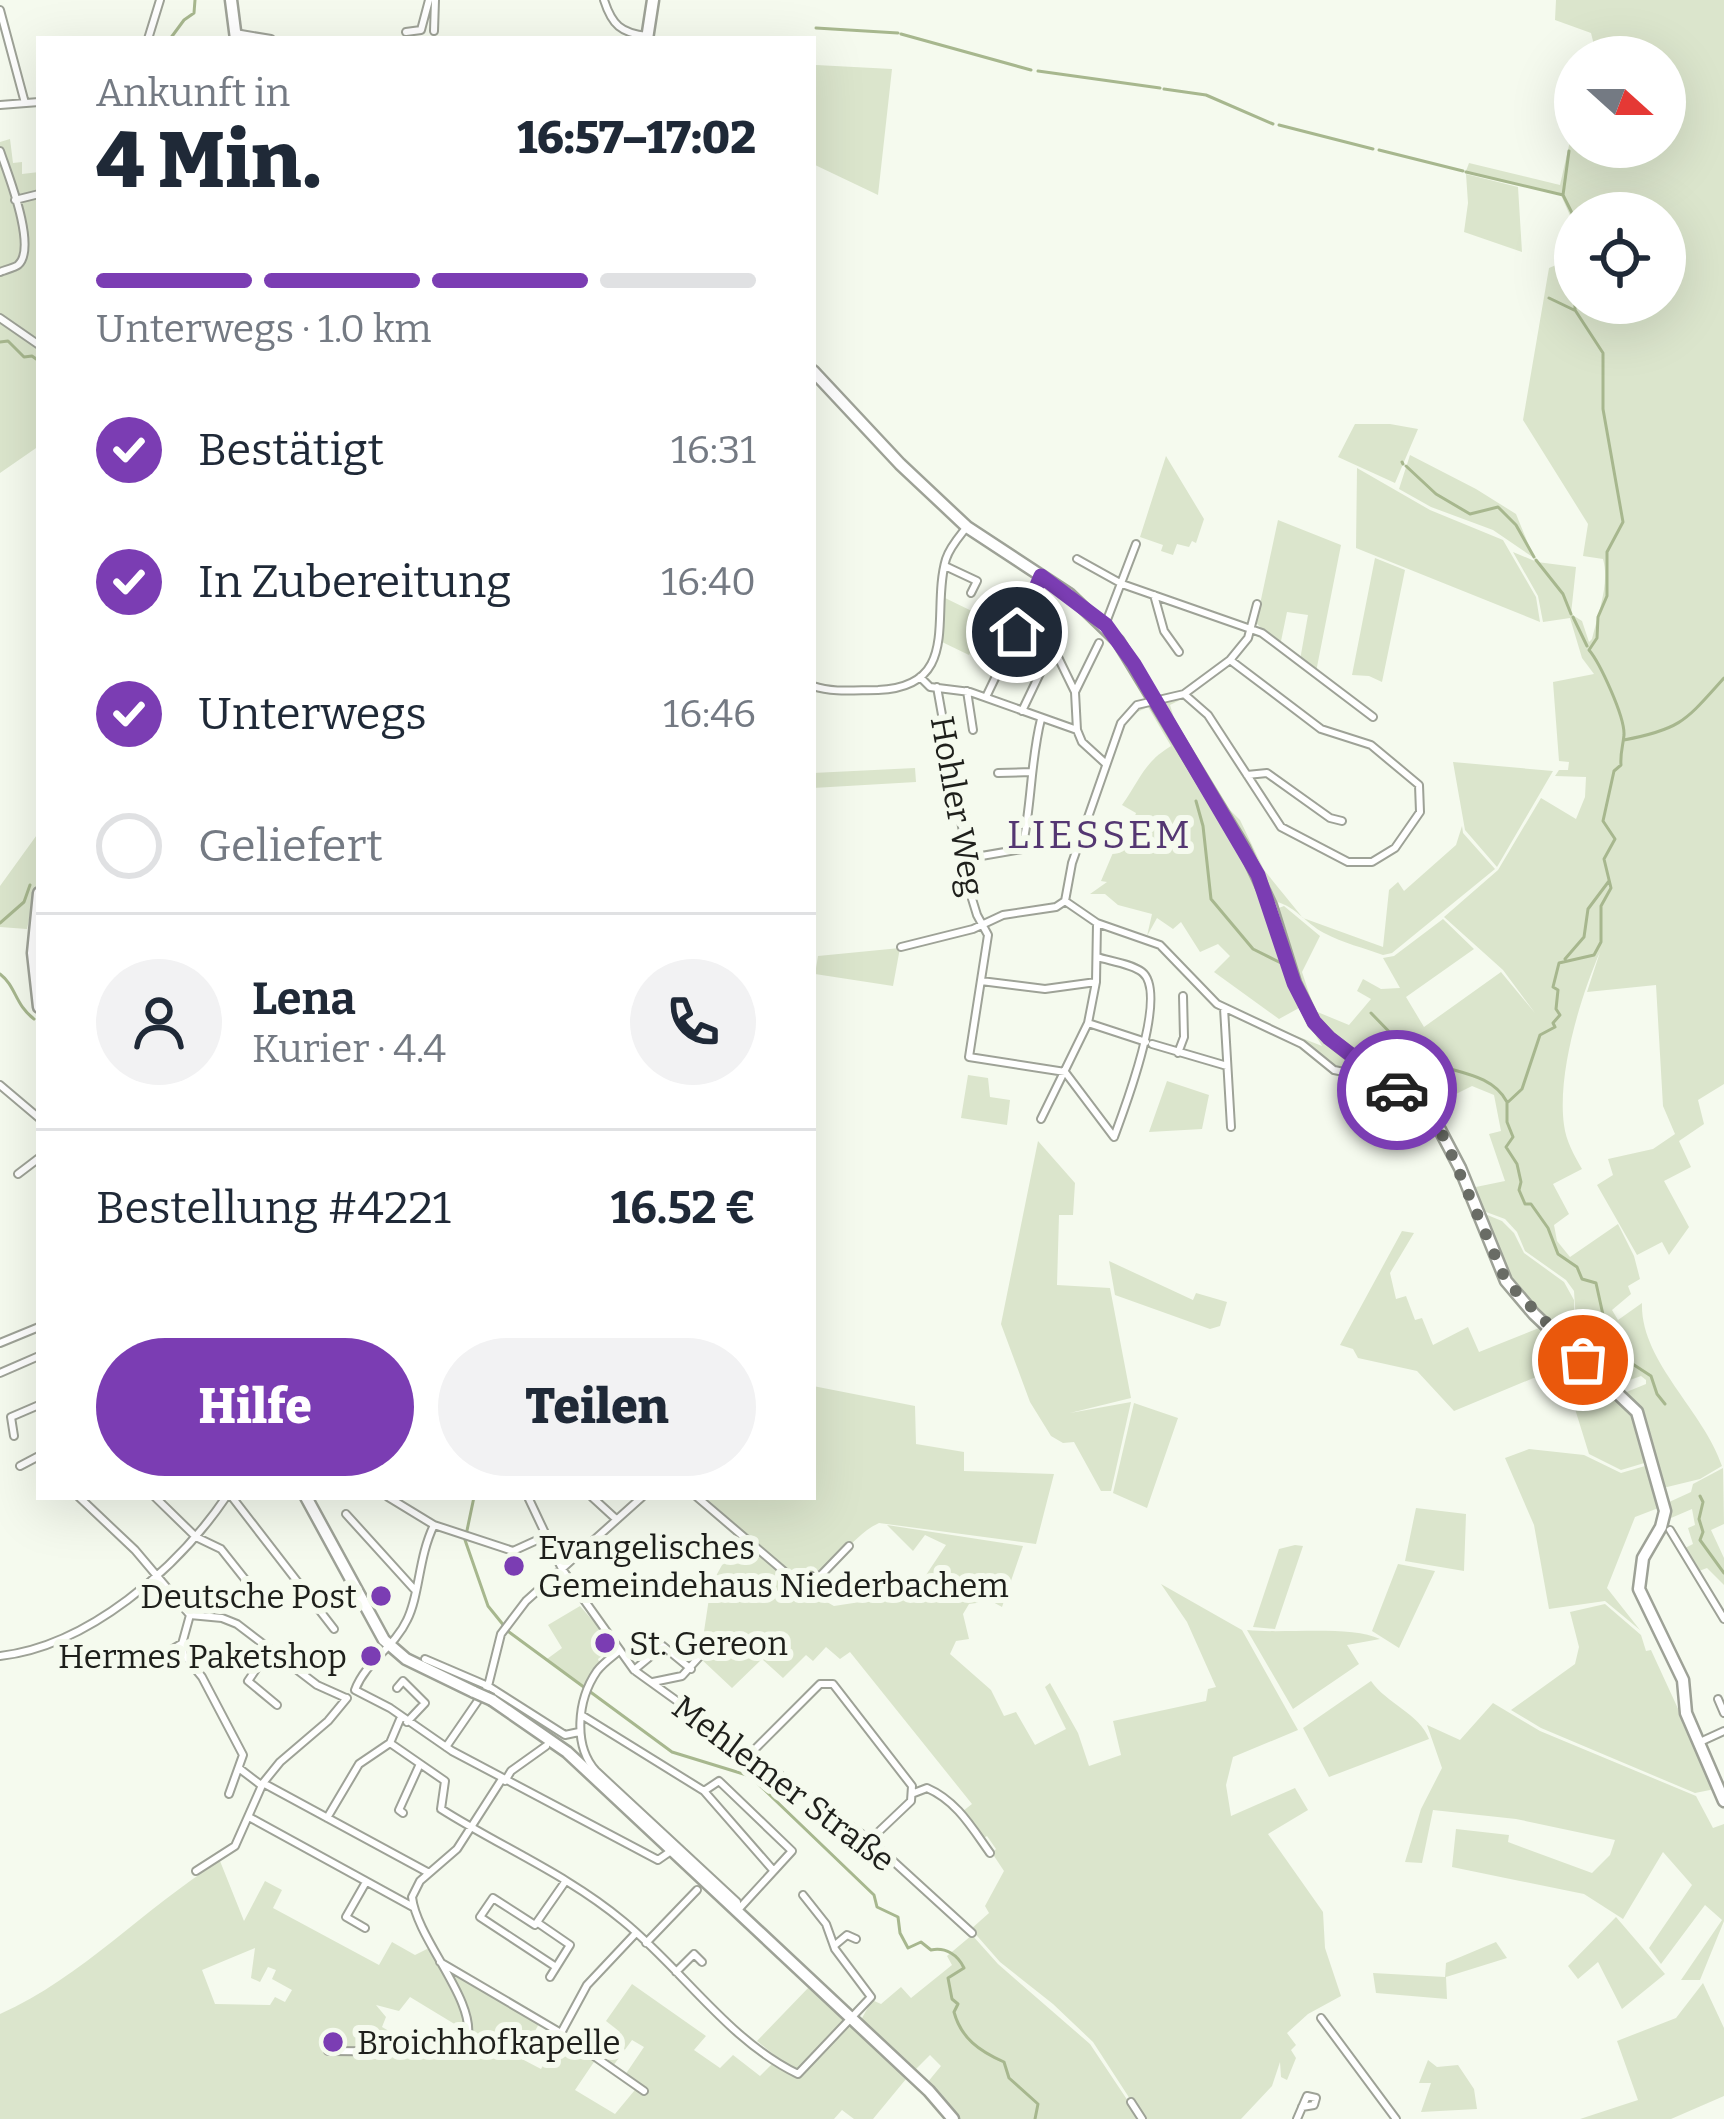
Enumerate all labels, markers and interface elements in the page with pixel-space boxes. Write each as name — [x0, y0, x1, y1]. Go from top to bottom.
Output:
north arrow — [1554, 36, 1686, 168]
map controls — [1554, 36, 1686, 324]
text: Ankunft in — [96, 70, 290, 116]
text: 16:57–17:02 — [517, 111, 756, 165]
text: 4 Min. — [96, 114, 322, 208]
button: locate — [1554, 192, 1686, 324]
text: Unterwegs · 1.0 km — [96, 306, 431, 352]
icon: check — [96, 417, 162, 483]
text: Bestätigt — [198, 423, 384, 477]
text: 16:31 — [671, 427, 756, 473]
icon: check — [96, 549, 162, 615]
text: In Zubereitung — [198, 555, 511, 609]
text: 16:40 — [661, 559, 756, 605]
pin — [966, 581, 1068, 683]
icon: home — [984, 599, 1050, 665]
icon: check — [96, 681, 162, 747]
text: Unterwegs — [198, 687, 427, 741]
text: 16:46 — [663, 691, 756, 737]
street label: Hohler Weg — [922, 713, 992, 899]
district label: LIESSEM — [1007, 812, 1193, 858]
text: Geliefert — [198, 819, 383, 873]
button: person — [96, 959, 222, 1085]
button: phone — [630, 959, 756, 1085]
text: Lena — [252, 972, 356, 1026]
text: Kurier · 4.4 — [252, 1026, 446, 1072]
courier — [1337, 1030, 1457, 1150]
icon: car — [1364, 1057, 1430, 1123]
text: Bestellung #4221 — [96, 1181, 451, 1235]
text: 16.52 € — [611, 1181, 756, 1235]
pin — [1532, 1309, 1634, 1411]
icon: bag — [1550, 1327, 1616, 1393]
button: Hilfe — [96, 1338, 414, 1476]
button: Teilen — [438, 1338, 756, 1476]
place label: Evangelisches Gemeindehaus Niederbachem — [538, 1528, 1009, 1606]
marker: Evangelisches Gemeindehaus Niederbachem — [501, 1553, 527, 1579]
place label: Deutsche Post — [140, 1577, 357, 1617]
marker: Deutsche Post — [368, 1583, 394, 1609]
place label: St. Gereon — [629, 1624, 788, 1664]
marker: St. Gereon — [592, 1630, 618, 1656]
place label: Hermes Paketshop — [58, 1637, 347, 1677]
marker: Hermes Paketshop — [358, 1643, 384, 1669]
street label: Mehlemer Straße — [664, 1687, 902, 1880]
place label: Broichhofkapelle — [357, 2023, 621, 2063]
marker: Broichhofkapelle — [320, 2029, 346, 2055]

